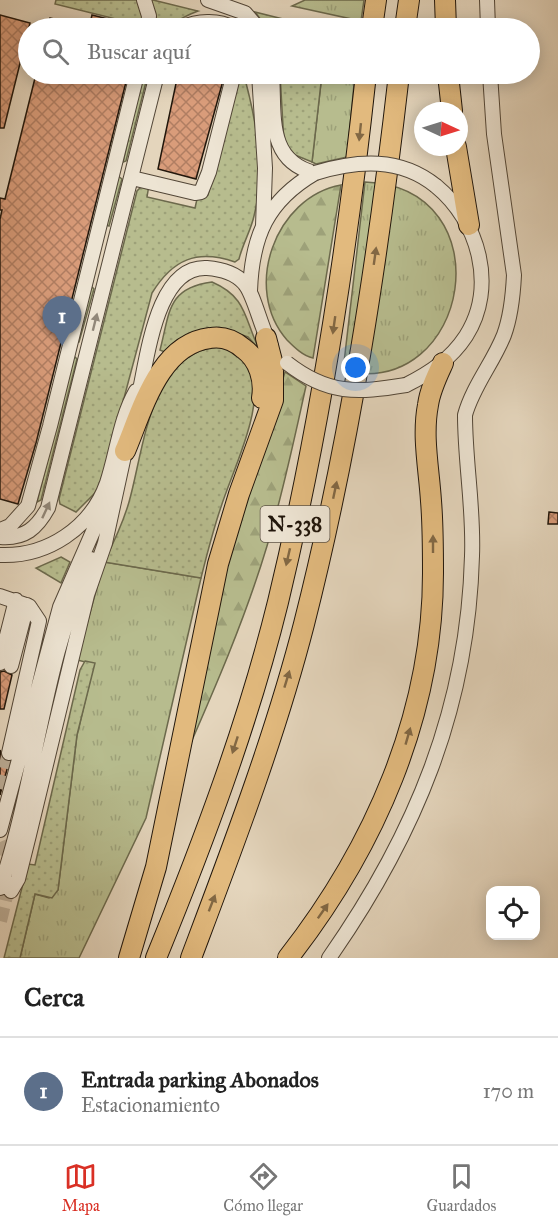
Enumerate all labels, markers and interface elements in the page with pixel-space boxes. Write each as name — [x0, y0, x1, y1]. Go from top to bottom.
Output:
search box — [18, 18, 540, 84]
icon: search — [39, 35, 72, 68]
text: Buscar aquí — [87, 38, 190, 65]
north arrow — [414, 102, 468, 156]
one-way arrow — [355, 122, 365, 141]
one-way arrow — [371, 247, 380, 266]
pin: 1 — [42, 296, 82, 346]
one-way arrow — [91, 313, 101, 331]
one-way arrow — [329, 315, 338, 334]
your location — [341, 353, 370, 382]
one-way arrow — [331, 481, 341, 499]
one-way arrow — [41, 502, 50, 519]
road number: N-338 — [260, 506, 330, 542]
one-way arrow — [428, 534, 438, 553]
one-way arrow — [282, 548, 292, 567]
one-way arrow — [283, 670, 292, 688]
one-way arrow — [403, 727, 413, 745]
one-way arrow — [229, 736, 239, 754]
map controls — [486, 886, 540, 940]
button: locate — [486, 886, 540, 940]
one-way arrow — [207, 894, 217, 912]
one-way arrow — [317, 903, 328, 919]
text: Cerca — [24, 981, 84, 1013]
text: Entrada parking Abonados — [81, 1066, 319, 1093]
text: 1 — [40, 1079, 47, 1103]
text: 170 m — [483, 1079, 534, 1103]
text: Estacionamiento — [81, 1093, 220, 1117]
tab: Mapa — [62, 1160, 100, 1215]
tab: Cómo llegar — [223, 1160, 303, 1215]
tab: Guardados — [426, 1160, 496, 1215]

